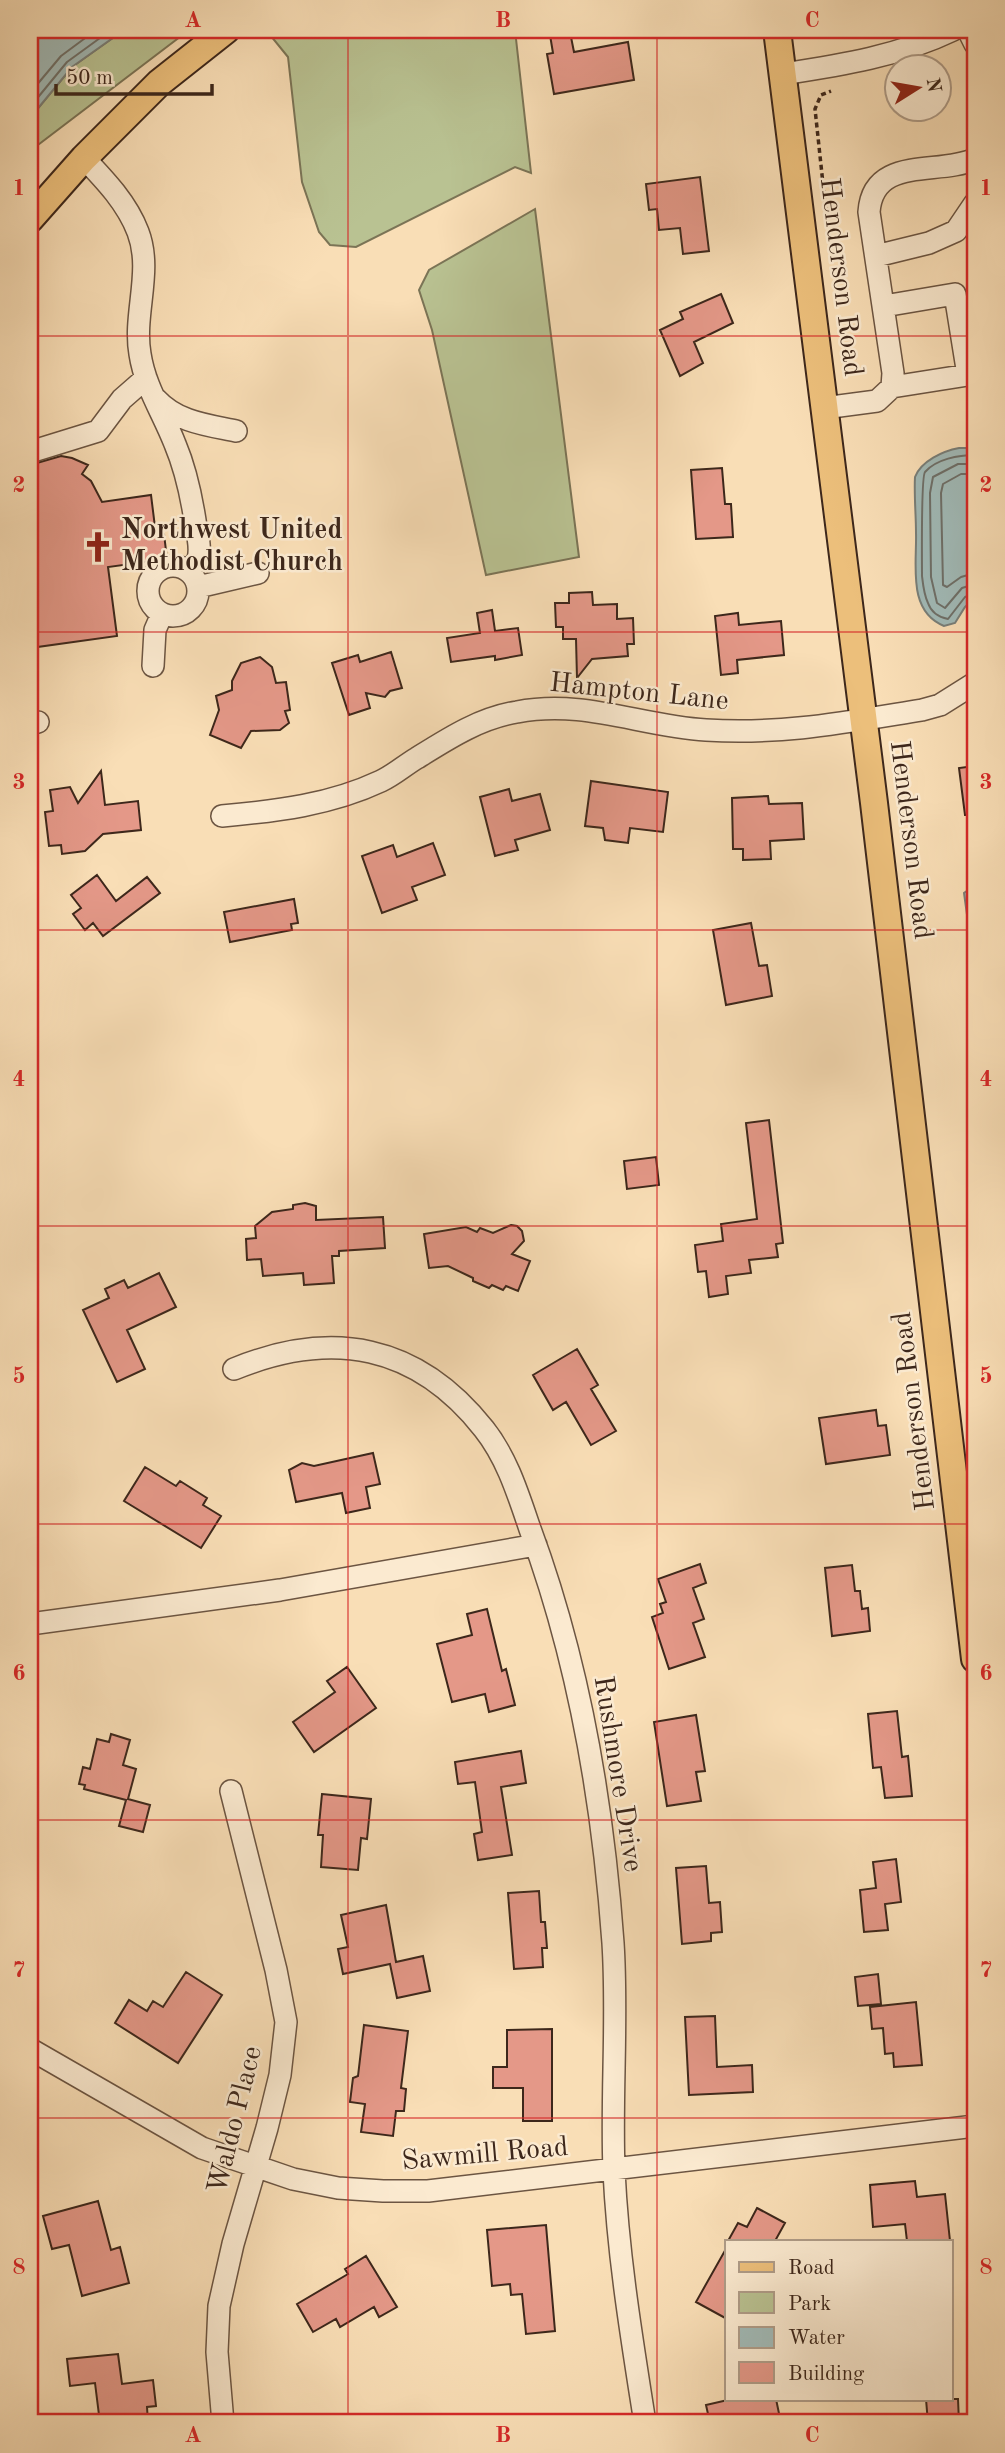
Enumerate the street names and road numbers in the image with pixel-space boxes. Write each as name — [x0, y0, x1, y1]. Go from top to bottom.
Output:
street label: Henderson Road — [814, 176, 866, 378]
street label: Hampton Lane — [548, 670, 730, 716]
street label: Henderson Road — [884, 739, 936, 941]
street label: Henderson Road — [889, 1310, 941, 1512]
street label: Rushmore Drive — [588, 1674, 646, 1874]
street label: Waldo Place — [204, 2043, 268, 2197]
street label: Sawmill Road — [400, 2134, 570, 2176]

